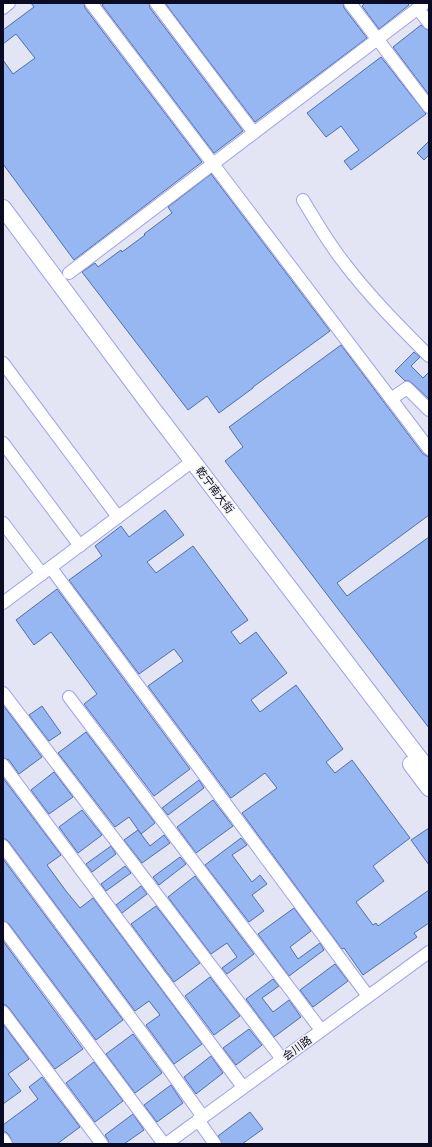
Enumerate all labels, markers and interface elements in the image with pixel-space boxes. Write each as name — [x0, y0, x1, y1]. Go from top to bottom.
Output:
street label: 乾宁南大街 — [194, 464, 236, 516]
street label: 会川路 — [280, 1033, 314, 1063]

